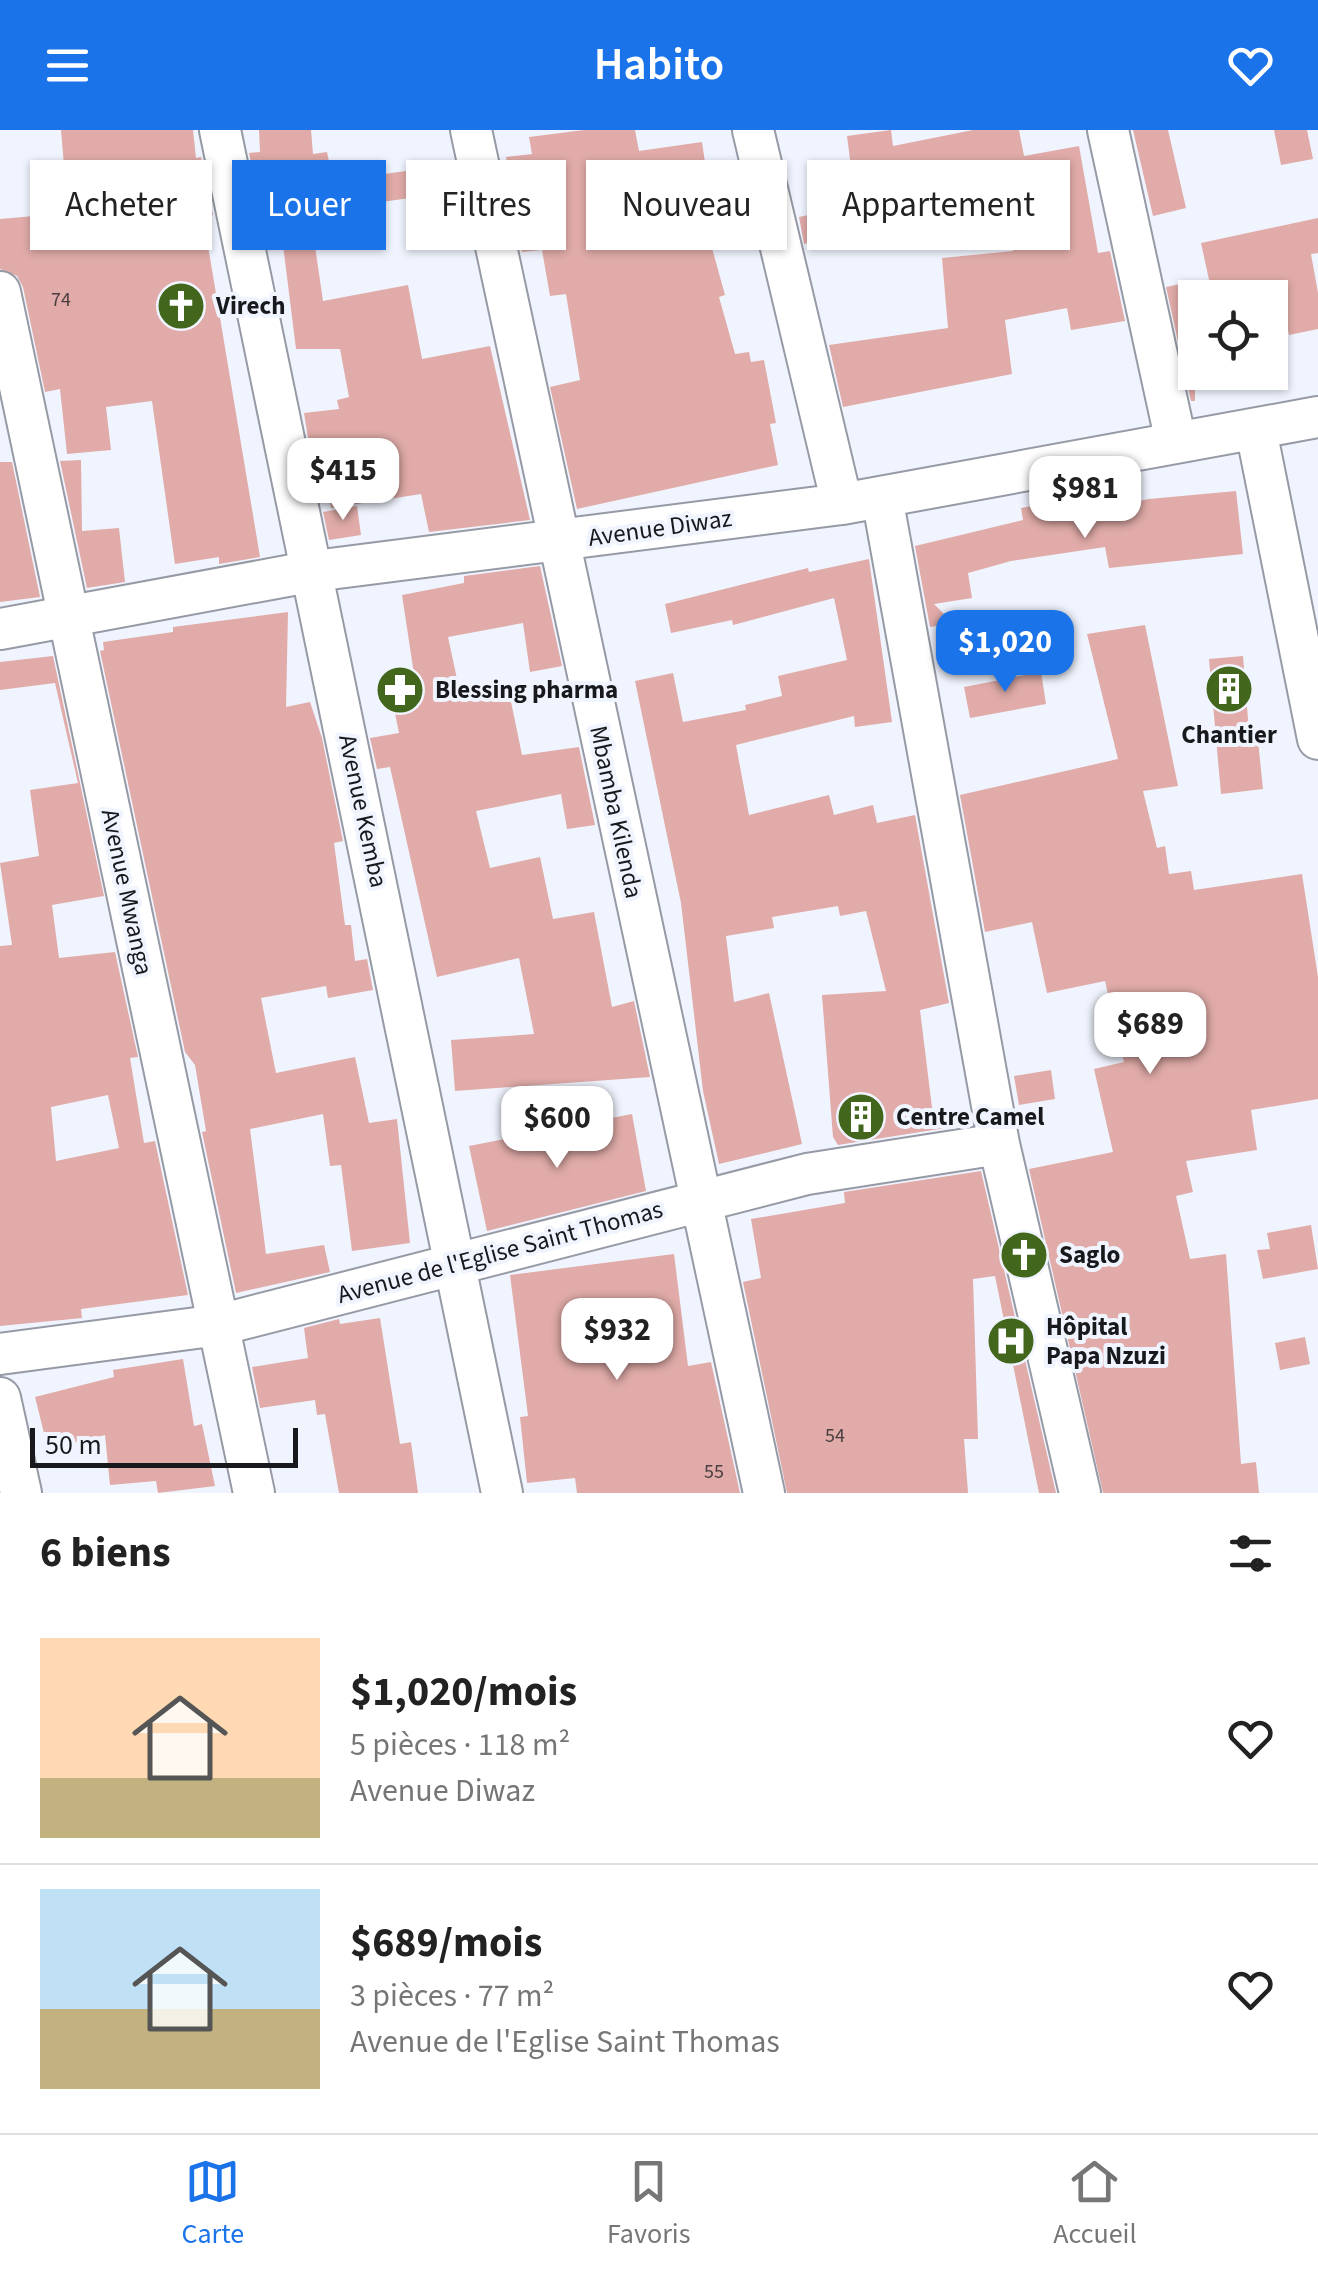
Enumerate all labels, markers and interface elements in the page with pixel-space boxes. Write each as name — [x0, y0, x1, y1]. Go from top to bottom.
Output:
text: Habito — [594, 33, 724, 97]
icon: menu — [40, 38, 95, 93]
icon: heart — [1223, 38, 1278, 93]
chip: Acheter — [30, 160, 212, 250]
chip: Louer — [232, 160, 386, 250]
chip: Filtres — [406, 160, 566, 250]
chip: Nouveau — [586, 160, 787, 250]
chip: Appartement — [807, 160, 1070, 250]
church icon: Virech — [155, 280, 207, 332]
map controls — [1178, 280, 1288, 390]
button: locate — [1178, 280, 1288, 390]
house number: 74 — [51, 286, 71, 314]
place label: Virech — [215, 288, 285, 324]
pin: $415 — [284, 438, 402, 523]
text: $415 — [309, 447, 377, 493]
pin: $981 — [1026, 456, 1144, 541]
text: $981 — [1051, 465, 1119, 511]
street label: Avenue Diwaz — [586, 500, 734, 556]
pin: $1,020 — [924, 610, 1086, 695]
text: $1,020 — [958, 619, 1052, 665]
building icon: Chantier — [1203, 663, 1255, 715]
pharmacy icon: Blessing pharma — [374, 664, 426, 716]
place label: Blessing pharma — [435, 672, 618, 708]
place label: Chantier — [1181, 717, 1277, 753]
street label: Mbamba Kilenda — [580, 722, 652, 902]
street label: Avenue Kemba — [329, 731, 397, 891]
street label: Avenue Mwanga — [92, 806, 162, 978]
pin: $689 — [1091, 992, 1209, 1077]
text: $689 — [1116, 1001, 1184, 1047]
pin: $600 — [498, 1086, 616, 1171]
building icon: Centre Camel — [835, 1091, 887, 1143]
text: $600 — [523, 1095, 591, 1141]
place label: Centre Camel — [896, 1099, 1044, 1135]
street label: Avenue de l'Eglise Saint Thomas — [333, 1191, 667, 1313]
church icon: Saglo — [998, 1229, 1050, 1281]
place label: Saglo — [1059, 1237, 1120, 1273]
pin: $932 — [558, 1298, 676, 1383]
text: $932 — [583, 1307, 651, 1353]
place label: Hôpital Papa Nzuzi — [1046, 1309, 1166, 1374]
hospital icon: Hôpital Papa Nzuzi — [985, 1315, 1037, 1367]
house number: 54 — [825, 1422, 845, 1450]
scale bar — [30, 1423, 298, 1468]
text: 50 m — [45, 1425, 102, 1465]
house number: 55 — [704, 1458, 724, 1486]
text: 6 biens — [40, 1523, 171, 1583]
icon: filters — [1223, 1526, 1278, 1581]
text: $1,020/mois — [350, 1662, 577, 1722]
icon: home — [120, 1678, 240, 1798]
icon: heart — [1223, 1711, 1278, 1766]
text: 5 pièces · 118 m² — [350, 1722, 570, 1768]
text: Avenue Diwaz — [350, 1768, 535, 1814]
text: $689/mois — [350, 1913, 542, 1973]
icon: home — [120, 1929, 240, 2049]
icon: heart — [1223, 1962, 1278, 2017]
text: 3 pièces · 77 m² — [350, 1973, 554, 2019]
text: Avenue de l'Eglise Saint Thomas — [350, 2019, 780, 2065]
tab: Carte — [181, 2154, 244, 2254]
tab: Favoris — [607, 2154, 690, 2254]
tab: Accueil — [1053, 2154, 1137, 2254]

